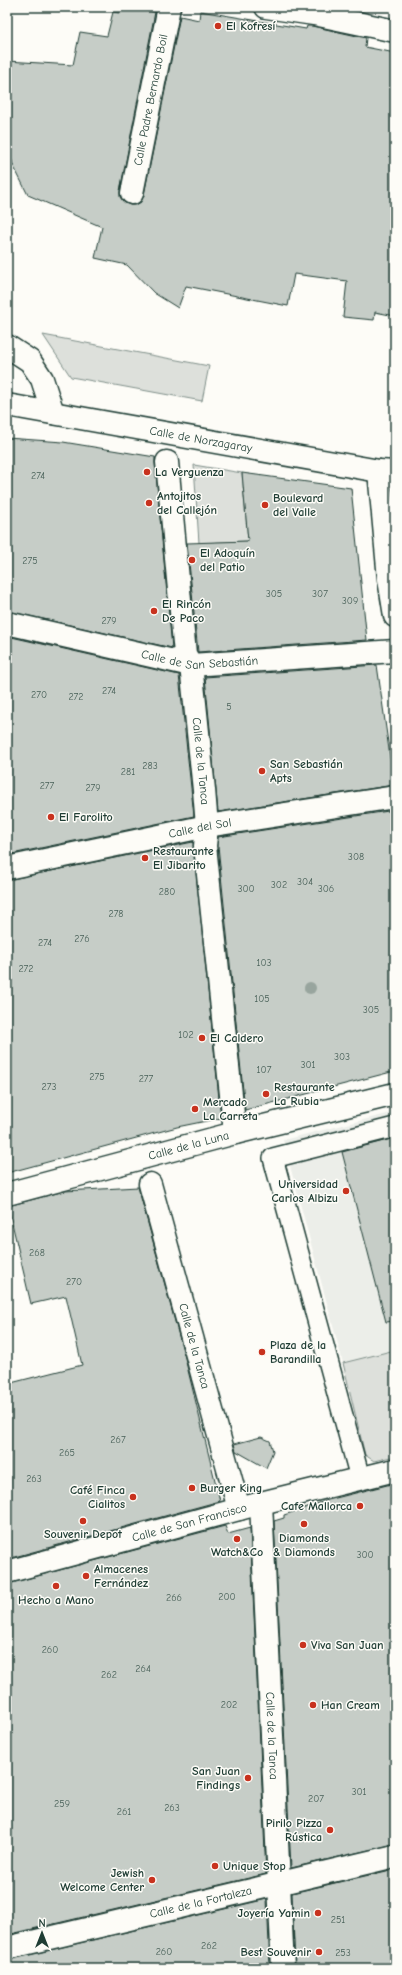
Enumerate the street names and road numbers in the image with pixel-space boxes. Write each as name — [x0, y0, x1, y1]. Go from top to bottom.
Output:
street label: Calle Padre Bernardo Boil — [131, 33, 170, 167]
street label: Calle de Norzagaray — [148, 423, 254, 456]
street label: Calle de San Sebastián — [140, 647, 259, 672]
street label: Calle de la Tanca — [189, 717, 212, 806]
street label: Calle del Sol — [167, 815, 232, 841]
street label: Calle de la Luna — [147, 1128, 231, 1163]
street label: Calle de la Tanca — [176, 1302, 213, 1390]
street label: Calle de San Francisco — [130, 1500, 249, 1545]
street label: Calle de la Tanca — [263, 1691, 281, 1780]
street label: Calle de la Fortaleza — [148, 1883, 253, 1921]

